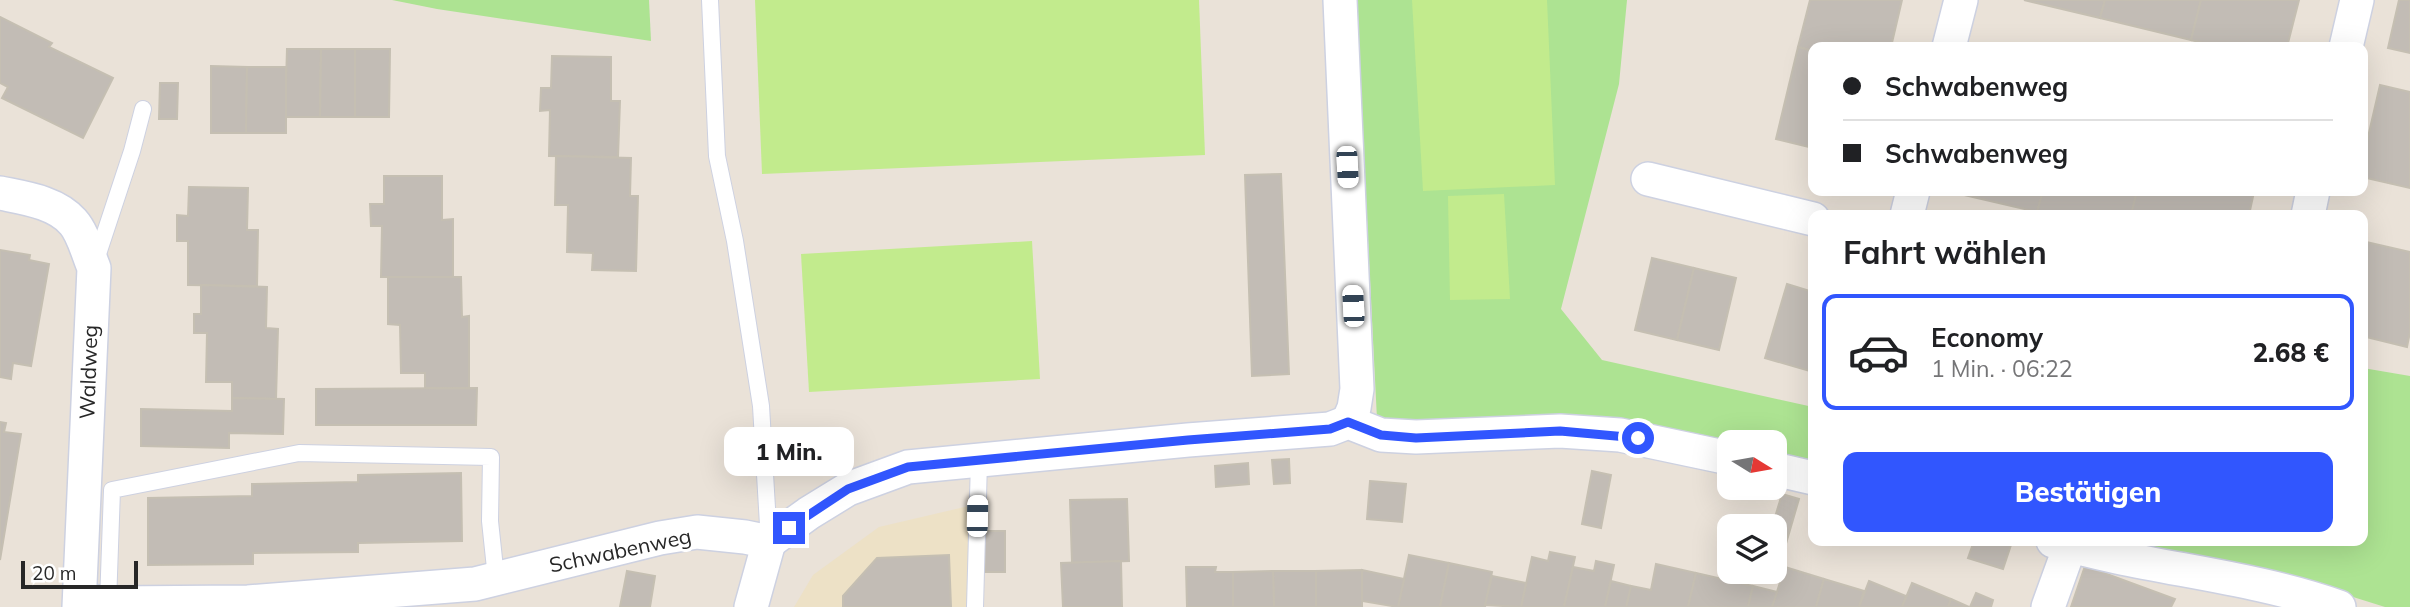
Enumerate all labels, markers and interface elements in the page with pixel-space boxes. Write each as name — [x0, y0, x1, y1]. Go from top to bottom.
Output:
text: Schwabenweg — [1885, 70, 2068, 103]
text: Schwabenweg — [1885, 137, 2068, 170]
car — [1336, 145, 1359, 189]
text: Fahrt wählen — [1843, 232, 2047, 272]
car — [1342, 284, 1365, 328]
icon: car — [1847, 321, 1910, 384]
text: Economy — [1931, 321, 2043, 354]
street label: Waldweg — [73, 324, 103, 420]
text: 2.68 € — [2253, 336, 2329, 369]
text: 1 Min. · 06:22 — [1931, 354, 2073, 383]
route start — [1622, 422, 1654, 454]
callout: 1 Min. — [724, 426, 854, 476]
north arrow — [1717, 430, 1787, 500]
map controls — [1717, 430, 1787, 584]
text: 1 Min. — [756, 437, 822, 466]
button: Bestätigen — [1843, 452, 2333, 532]
car — [967, 495, 988, 537]
route end — [773, 512, 805, 544]
button: layers — [1717, 514, 1787, 584]
street label: Schwabenweg — [547, 522, 693, 578]
scale bar — [21, 558, 138, 590]
text: 20 m — [32, 561, 76, 585]

